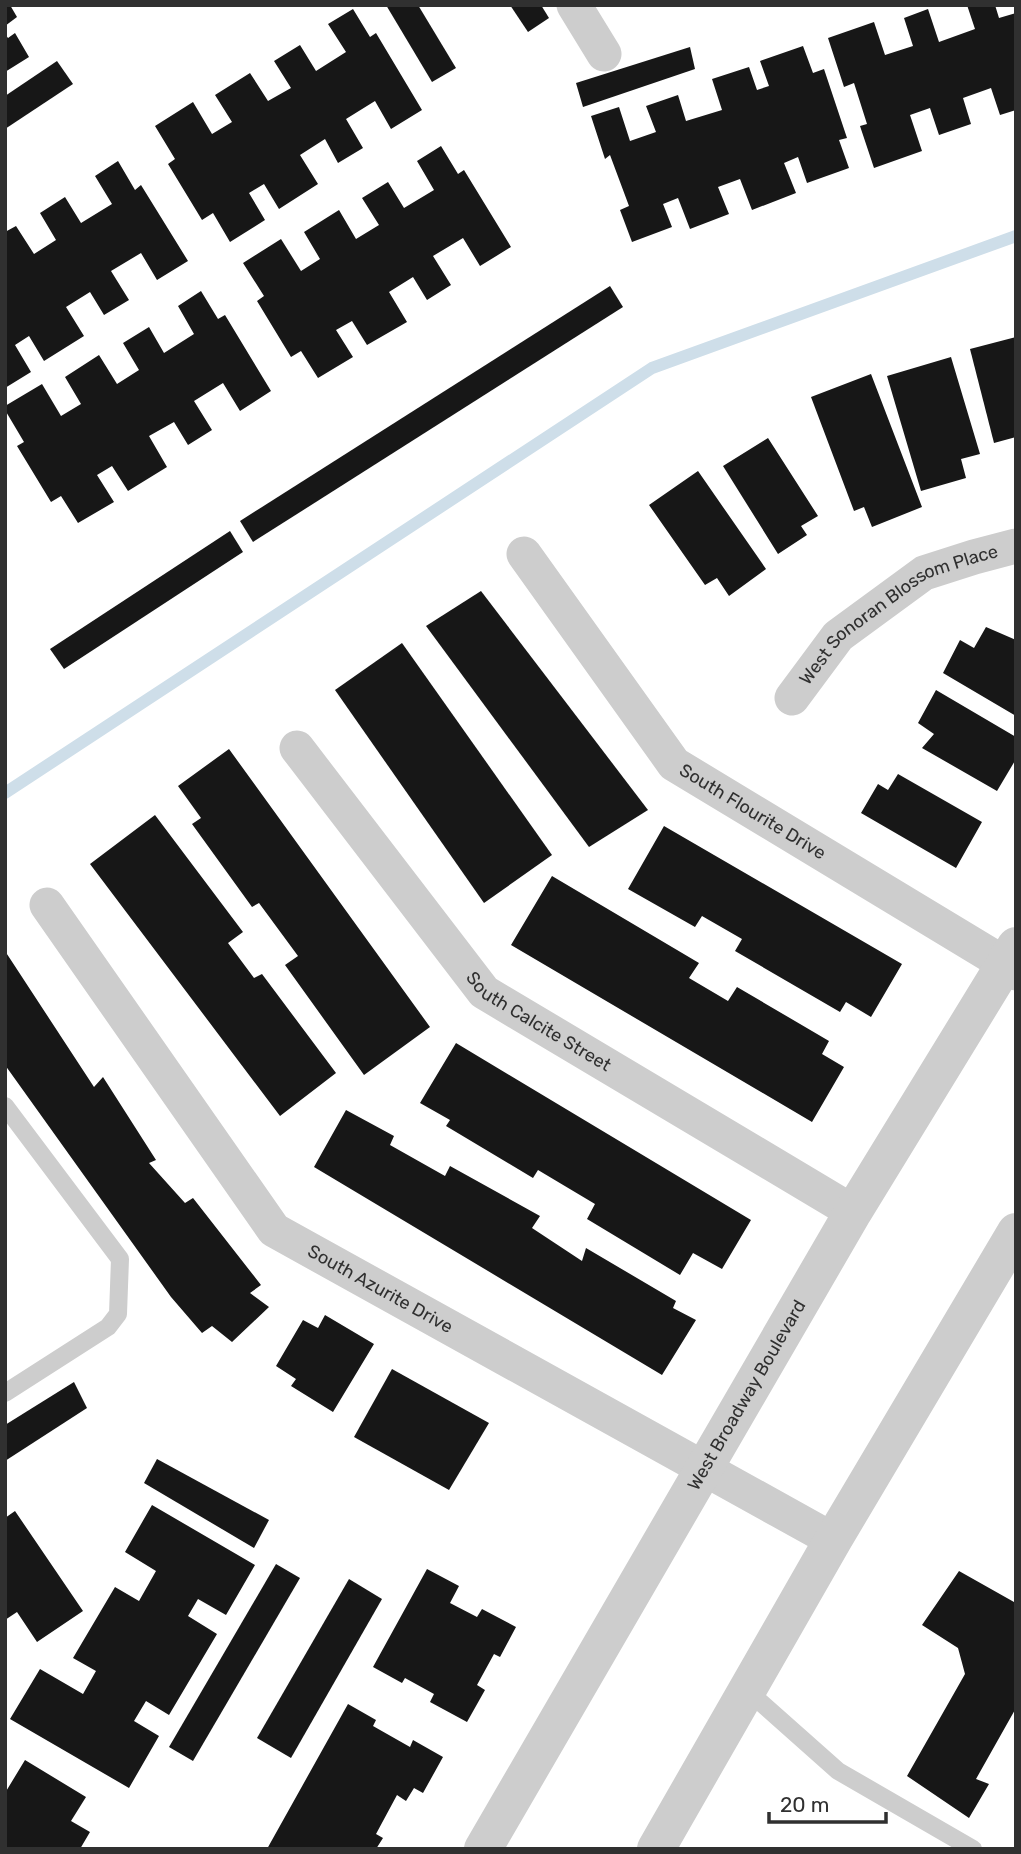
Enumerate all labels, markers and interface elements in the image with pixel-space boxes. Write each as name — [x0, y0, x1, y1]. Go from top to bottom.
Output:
street label: West Sonoran Blossom Place — [795, 540, 1000, 689]
street label: South Flourite Drive — [676, 759, 830, 864]
street label: South Calcite Street — [461, 967, 615, 1076]
street label: South Azurite Drive — [304, 1240, 457, 1338]
street label: West Broadway Boulevard — [683, 1296, 811, 1494]
scale bar — [769, 1780, 886, 1824]
text: 20 m — [780, 1792, 829, 1817]

